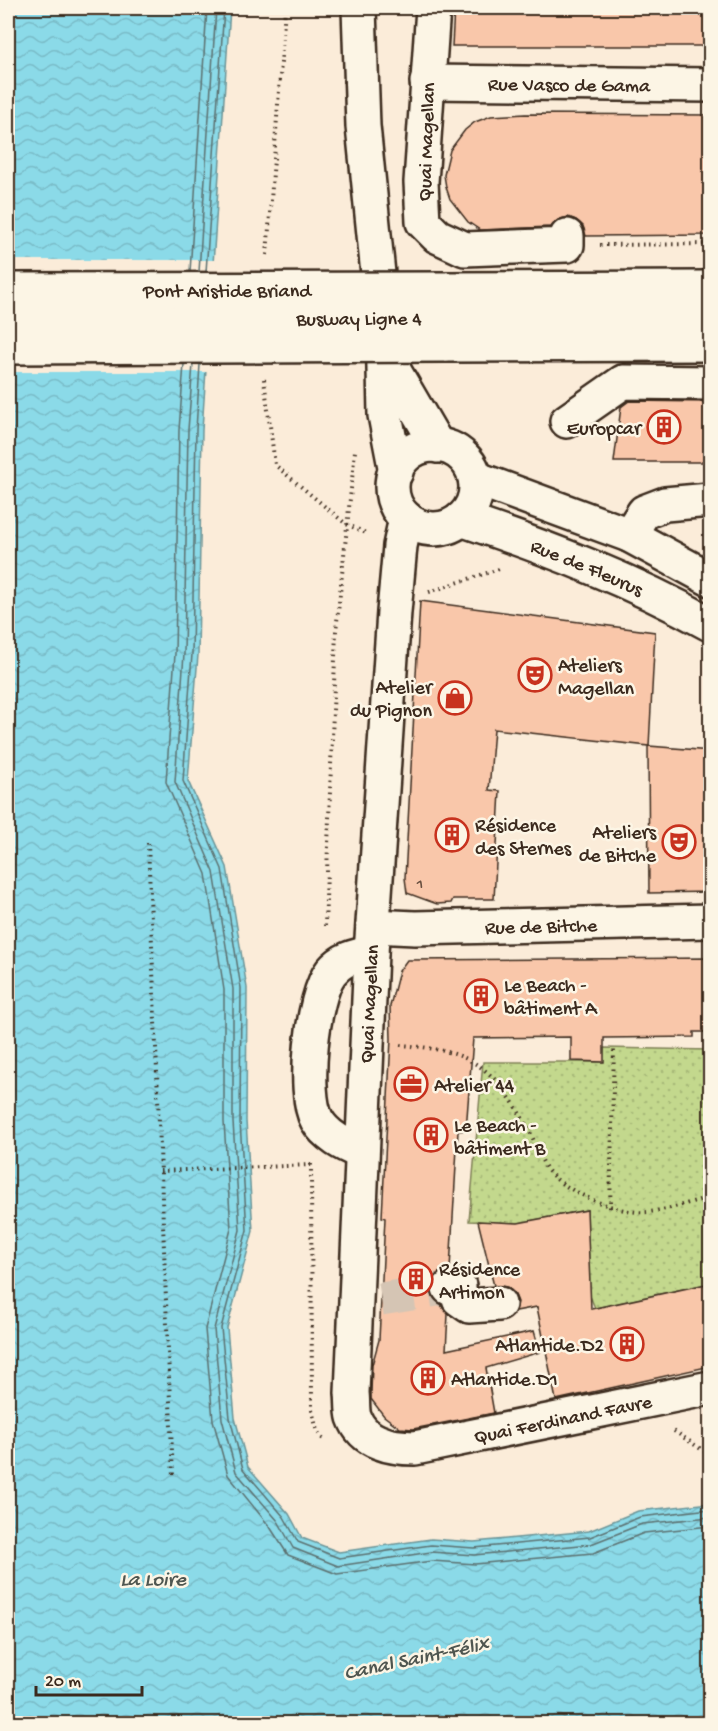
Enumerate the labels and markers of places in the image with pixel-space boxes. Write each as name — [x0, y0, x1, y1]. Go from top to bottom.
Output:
building icon: Europcar — [646, 409, 682, 445]
place label: Europcar — [567, 419, 643, 442]
place label: Ateliers Magellan — [558, 656, 635, 702]
theatre icon: Ateliers Magellan — [517, 657, 553, 693]
place label: Atelier du Pignon — [350, 678, 434, 724]
shop icon: Atelier du Pignon — [437, 680, 473, 716]
place label: Résidence des Sternes — [475, 816, 572, 862]
building icon: Résidence des Sternes — [434, 817, 470, 853]
place label: Ateliers de Bitche — [579, 823, 657, 869]
theatre icon: Ateliers de Bitche — [661, 824, 697, 860]
place label: Le Beach - bâtiment A — [504, 976, 598, 1022]
building icon: Le Beach - bâtiment A — [463, 978, 499, 1014]
office icon: Atelier 44 — [393, 1066, 429, 1102]
place label: Atelier 44 — [434, 1076, 515, 1099]
place label: Le Beach - bâtiment B — [454, 1116, 546, 1162]
building icon: Le Beach - bâtiment B — [413, 1117, 449, 1153]
place label: Résidence Artimon — [439, 1260, 521, 1306]
building icon: Résidence Artimon — [398, 1261, 434, 1297]
building icon: Atlantide.D2 — [609, 1326, 645, 1362]
place label: Atlantide.D2 — [495, 1336, 604, 1359]
building icon: Atlantide.D1 — [410, 1360, 446, 1396]
place label: Atlantide.D1 — [451, 1370, 558, 1393]

